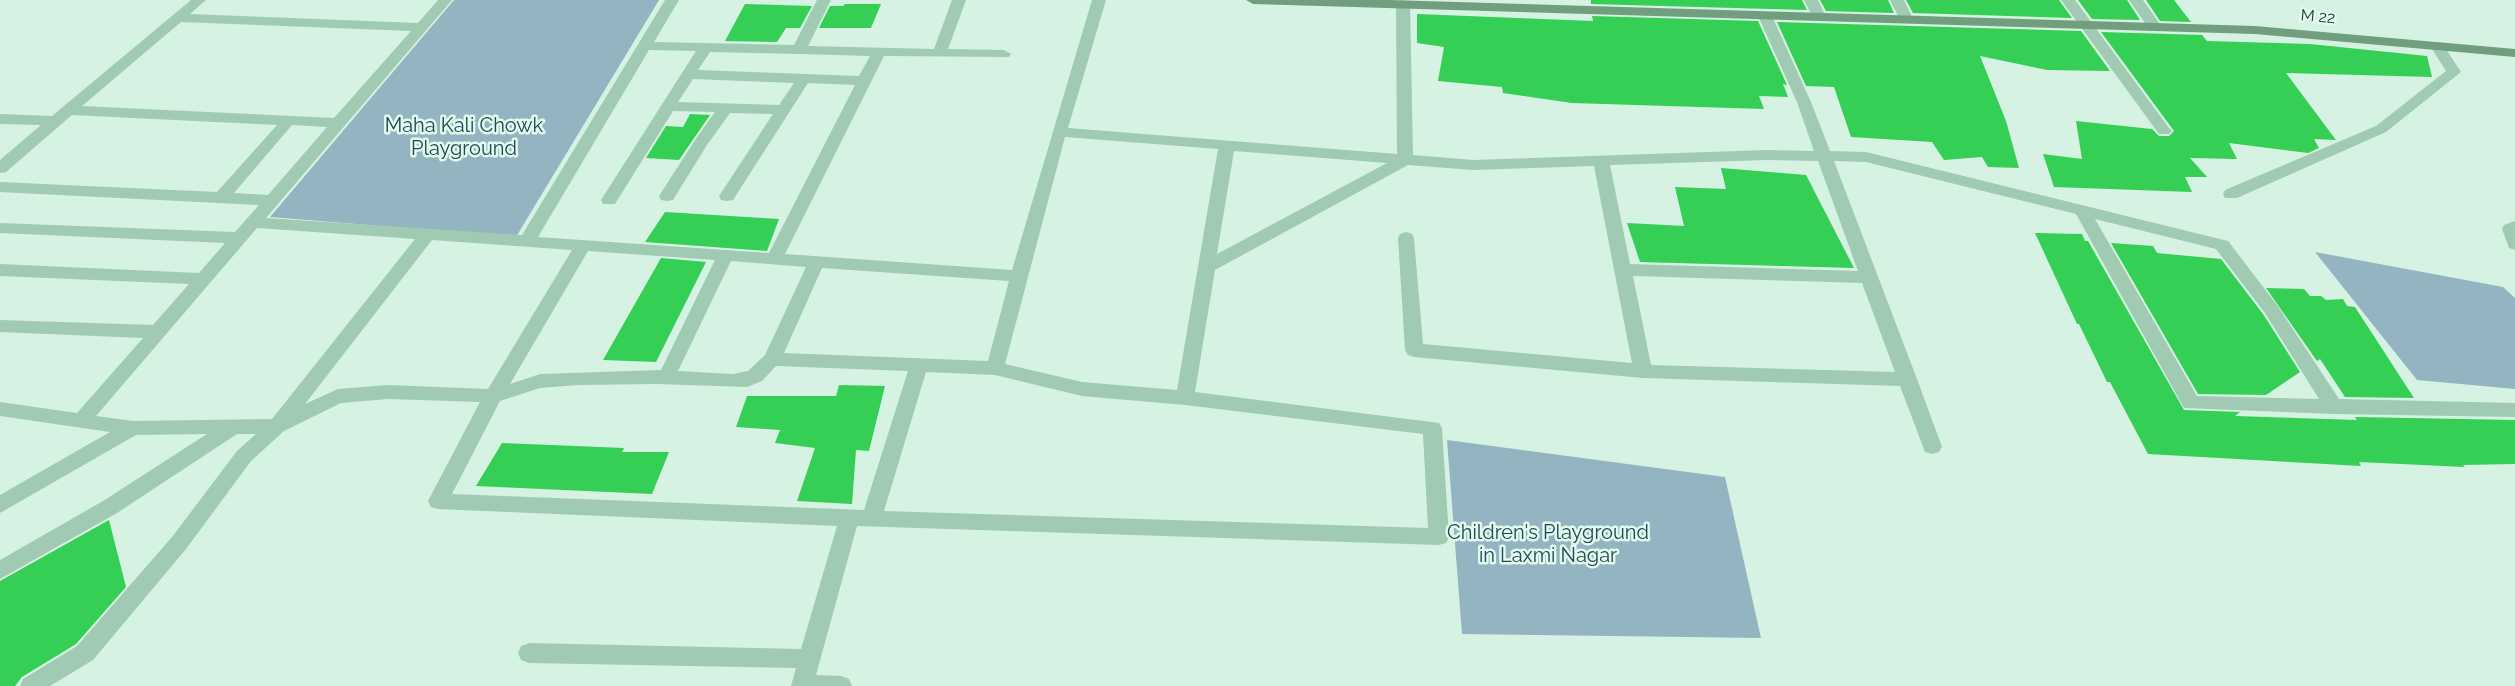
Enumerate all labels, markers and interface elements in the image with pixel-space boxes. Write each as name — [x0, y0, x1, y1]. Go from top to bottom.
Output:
street label: M 22 — [2300, 6, 2336, 28]
park label: Maha Kali Chowk Playground — [385, 114, 543, 161]
park label: Children's Playground in Laxmi Nagar — [1447, 521, 1649, 568]

